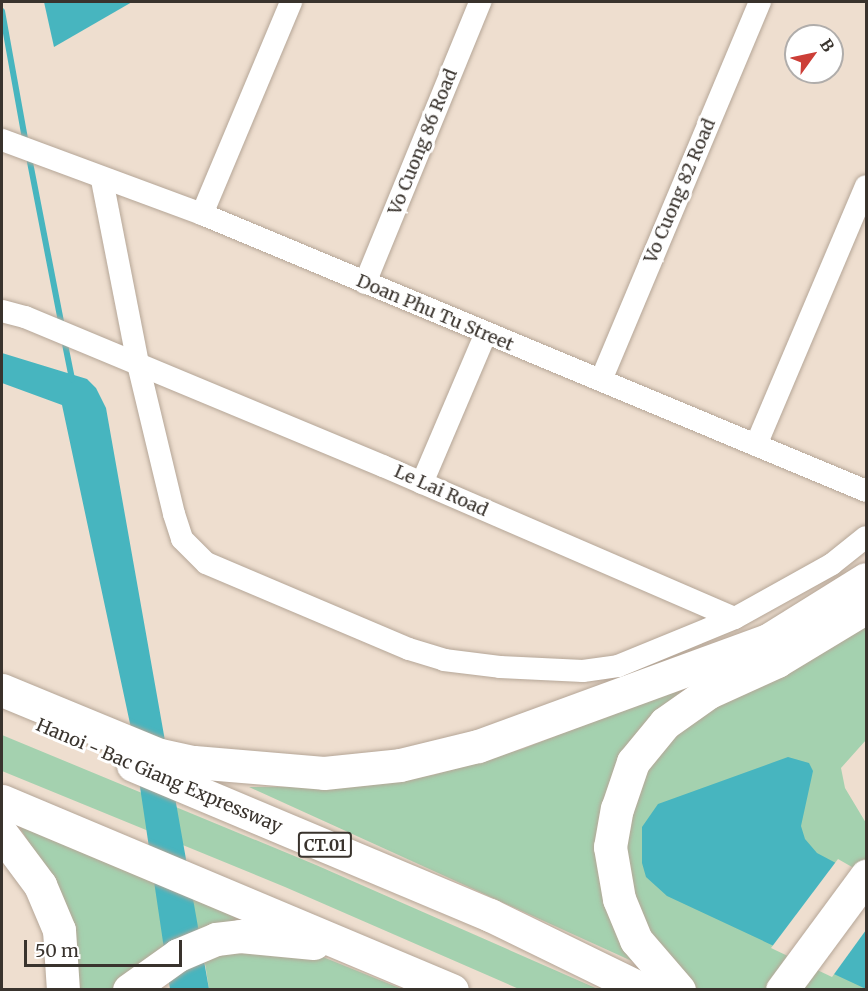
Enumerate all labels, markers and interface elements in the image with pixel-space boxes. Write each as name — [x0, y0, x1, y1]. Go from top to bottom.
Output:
north arrow — [784, 24, 844, 84]
text: B — [816, 35, 839, 55]
street label: Vo Cuong 86 Road — [384, 66, 462, 218]
street label: Vo Cuong 82 Road — [640, 116, 720, 266]
street label: Doan Phu Tu Street — [353, 270, 517, 356]
street label: Le Lai Road — [391, 461, 491, 521]
street label: Hanoi - Bac Giang Expressway — [33, 714, 285, 838]
road number: CT.01 — [296, 832, 354, 858]
scale bar — [27, 928, 184, 966]
text: 50 m — [35, 939, 79, 962]

